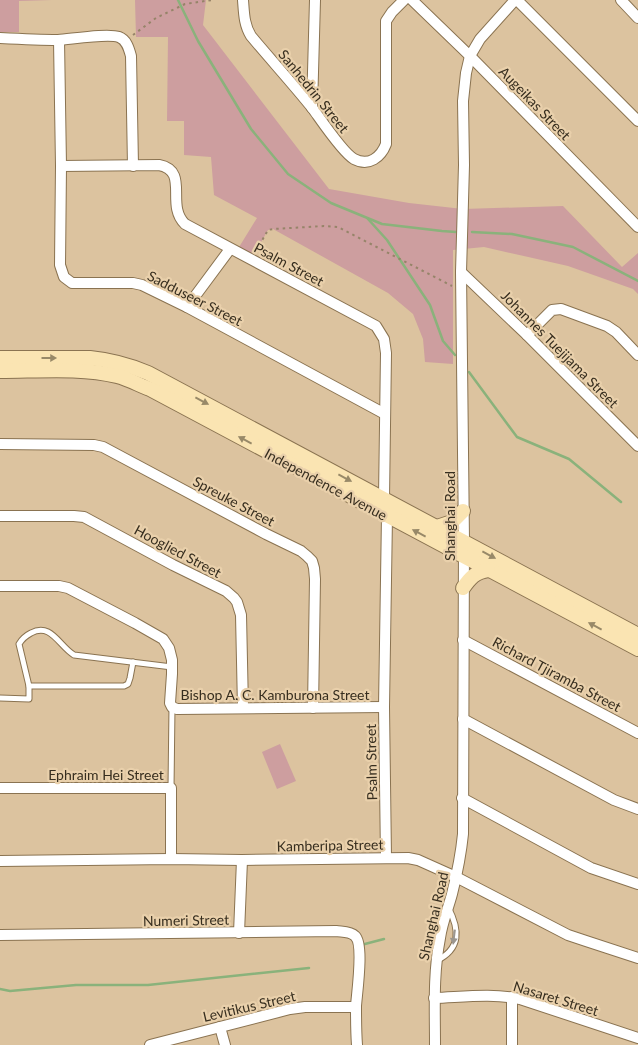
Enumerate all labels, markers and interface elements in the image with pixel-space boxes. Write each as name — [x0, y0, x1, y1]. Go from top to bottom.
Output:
street label: Sanhedrin Street — [275, 46, 353, 136]
street label: Augeikas Street — [496, 63, 574, 143]
street label: Psalm Street — [251, 239, 327, 289]
street label: Sadduseer Street — [145, 267, 245, 329]
street label: Johannes Tuejijama Street — [498, 287, 622, 411]
one-way arrow — [41, 354, 57, 362]
one-way arrow — [195, 397, 209, 405]
one-way arrow — [238, 436, 252, 444]
street label: Independence Avenue — [262, 444, 390, 524]
street label: Shanghai Road — [441, 471, 458, 561]
street label: Spreuke Street — [190, 472, 278, 530]
one-way arrow — [338, 474, 353, 482]
street label: Hooglied Street — [132, 521, 224, 581]
one-way arrow — [412, 529, 426, 537]
one-way arrow — [482, 550, 495, 559]
one-way arrow — [588, 622, 602, 630]
street label: Richard Tjiramba Street — [490, 633, 624, 715]
street label: Bishop A. C. Kamburona Street — [181, 686, 369, 703]
street label: Psalm Street — [362, 724, 380, 800]
street label: Ephraim Hei Street — [48, 766, 164, 783]
street label: Kamberipa Street — [277, 836, 383, 854]
street label: Shanghai Road — [415, 870, 451, 962]
street label: Numeri Street — [143, 911, 229, 929]
one-way arrow — [450, 930, 458, 946]
street label: Nasaret Street — [511, 977, 601, 1019]
street label: Levitikus Street — [201, 987, 297, 1025]

